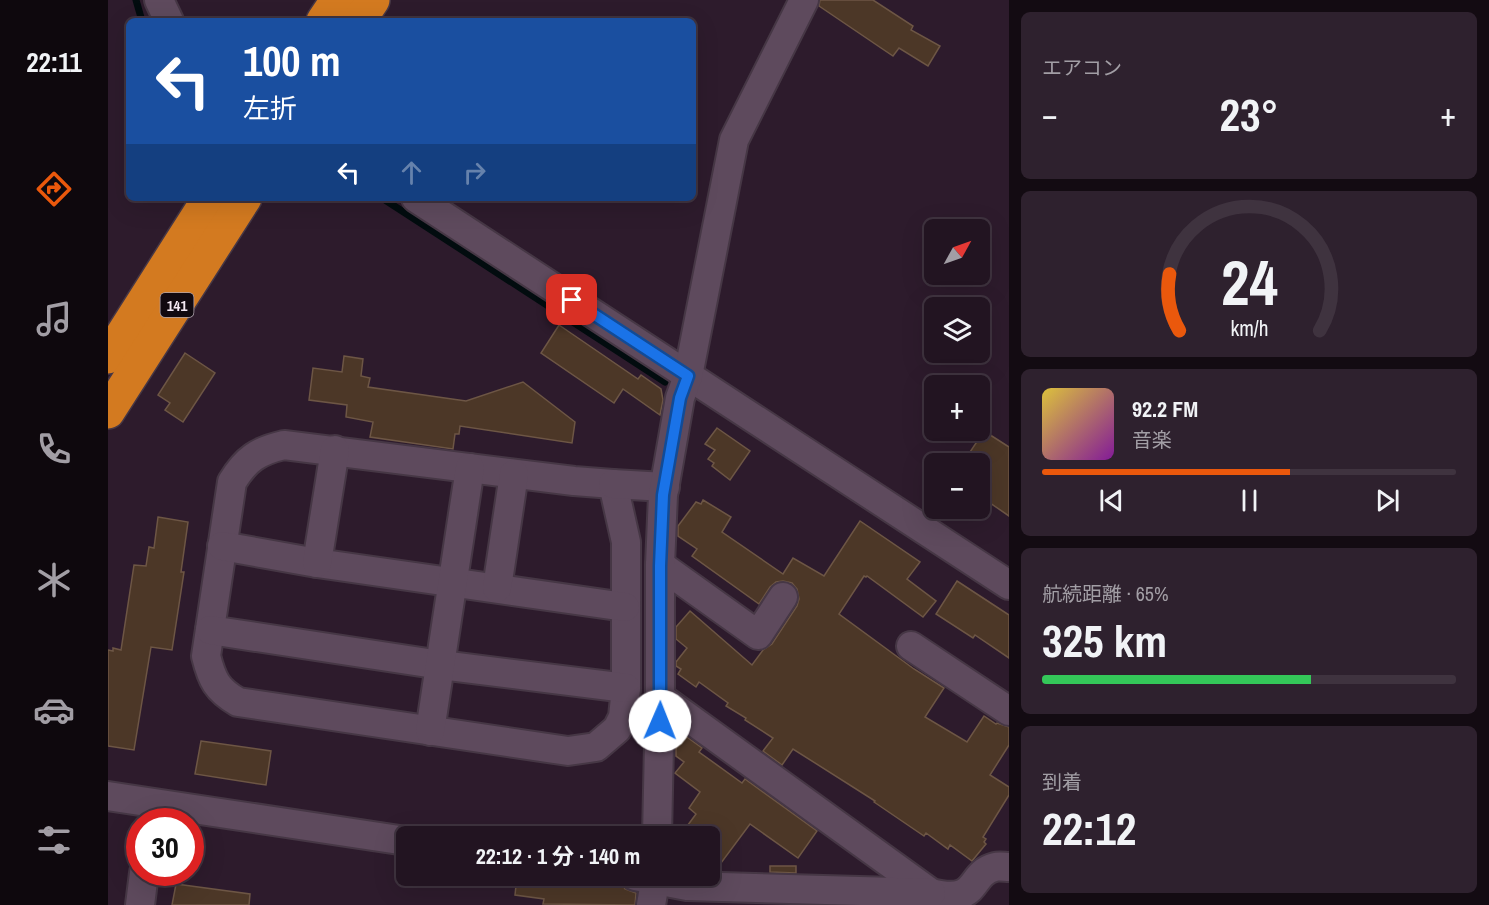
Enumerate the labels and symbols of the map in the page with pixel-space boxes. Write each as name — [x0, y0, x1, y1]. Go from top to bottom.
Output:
north arrow — [924, 219, 990, 285]
pin — [546, 274, 597, 325]
road number: 141 — [160, 293, 194, 317]
position arrow — [628, 689, 692, 753]
speed limit sign: 30 — [126, 808, 204, 886]

